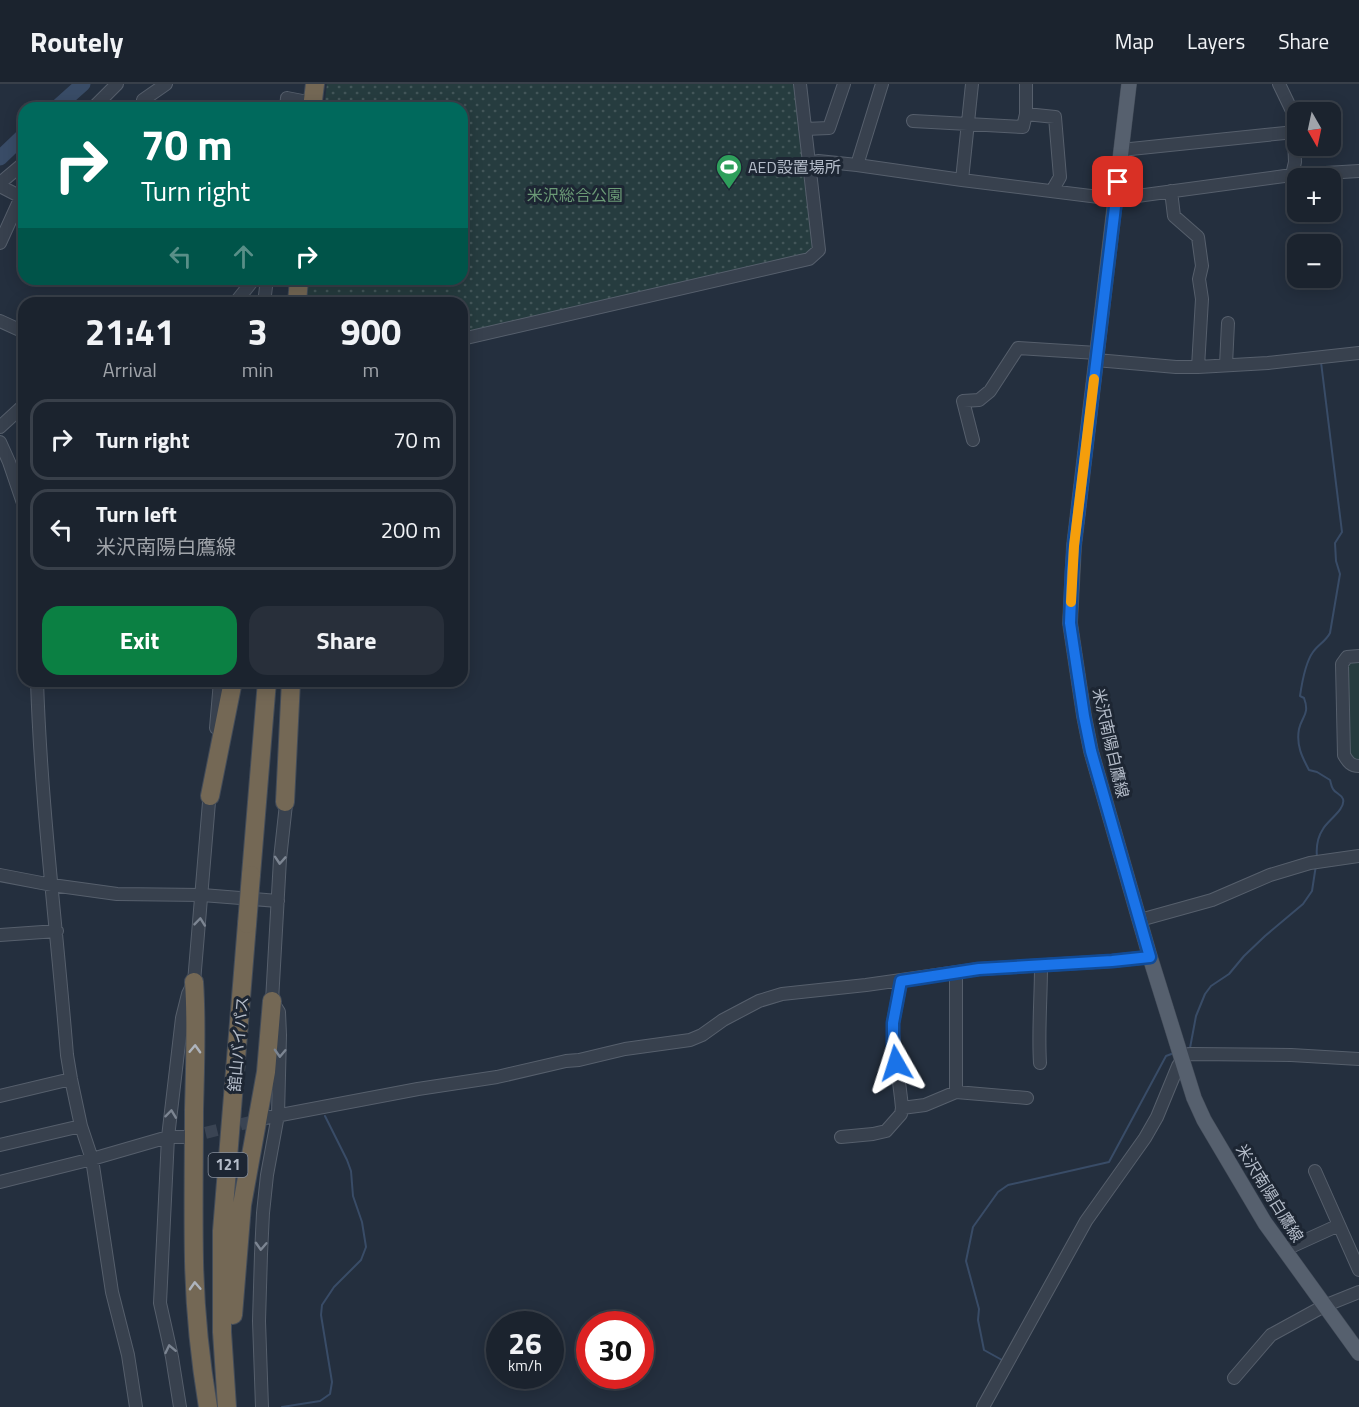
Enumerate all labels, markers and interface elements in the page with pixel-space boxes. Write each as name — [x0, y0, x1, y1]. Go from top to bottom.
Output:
text: Routely — [30, 20, 124, 63]
text: Map — [1115, 25, 1154, 57]
text: Layers — [1187, 25, 1245, 57]
text: Share — [1278, 25, 1329, 57]
north arrow — [1287, 102, 1341, 156]
map controls — [1287, 102, 1341, 288]
text: 70 m — [141, 112, 233, 176]
icon: right — [42, 126, 120, 204]
sports icon: AED設置場所 — [714, 152, 744, 190]
place label: AED設置場所 — [748, 155, 841, 179]
pin — [1092, 156, 1143, 207]
icon: arrive — [1101, 165, 1134, 198]
button: + — [1287, 168, 1341, 222]
text: Turn right — [141, 170, 250, 211]
park label: 米沢総合公園 — [527, 183, 623, 207]
button: − — [1287, 234, 1341, 288]
icon: left — [164, 240, 197, 273]
icon: ahead — [227, 240, 260, 273]
icon: right — [290, 240, 323, 273]
text: 21:41 — [85, 304, 175, 359]
text: 3 — [248, 304, 268, 359]
text: 900 — [341, 304, 401, 359]
text: Arrival — [103, 354, 157, 385]
text: min — [242, 354, 274, 385]
text: m — [362, 354, 379, 385]
icon: right — [45, 423, 78, 456]
text: Turn right — [96, 423, 190, 457]
text: 70 m — [393, 423, 441, 457]
text: Turn left — [96, 497, 177, 531]
icon: left — [45, 513, 78, 546]
text: 200 m — [381, 513, 441, 547]
text: 米沢南陽白鷹線 — [96, 531, 236, 562]
button: Exit — [42, 606, 237, 675]
button: Share — [249, 606, 444, 675]
street label: 米沢南陽白鷹線 — [1087, 686, 1135, 800]
one-way arrow — [274, 855, 287, 864]
one-way arrow — [193, 917, 206, 926]
street label: 舘山バイパス — [222, 995, 254, 1093]
position arrow — [864, 1031, 928, 1095]
one-way arrow — [189, 1045, 201, 1054]
one-way arrow — [274, 1048, 286, 1057]
one-way arrow — [164, 1109, 176, 1118]
street label: 米沢南陽白鷹線 — [1230, 1139, 1310, 1247]
road number: 121 — [208, 1153, 248, 1177]
one-way arrow — [255, 1242, 268, 1251]
one-way arrow — [189, 1282, 202, 1291]
speed limit sign: 30 — [576, 1311, 654, 1389]
text: 26 — [508, 1320, 542, 1366]
one-way arrow — [165, 1345, 178, 1355]
text: km/h — [508, 1354, 542, 1377]

